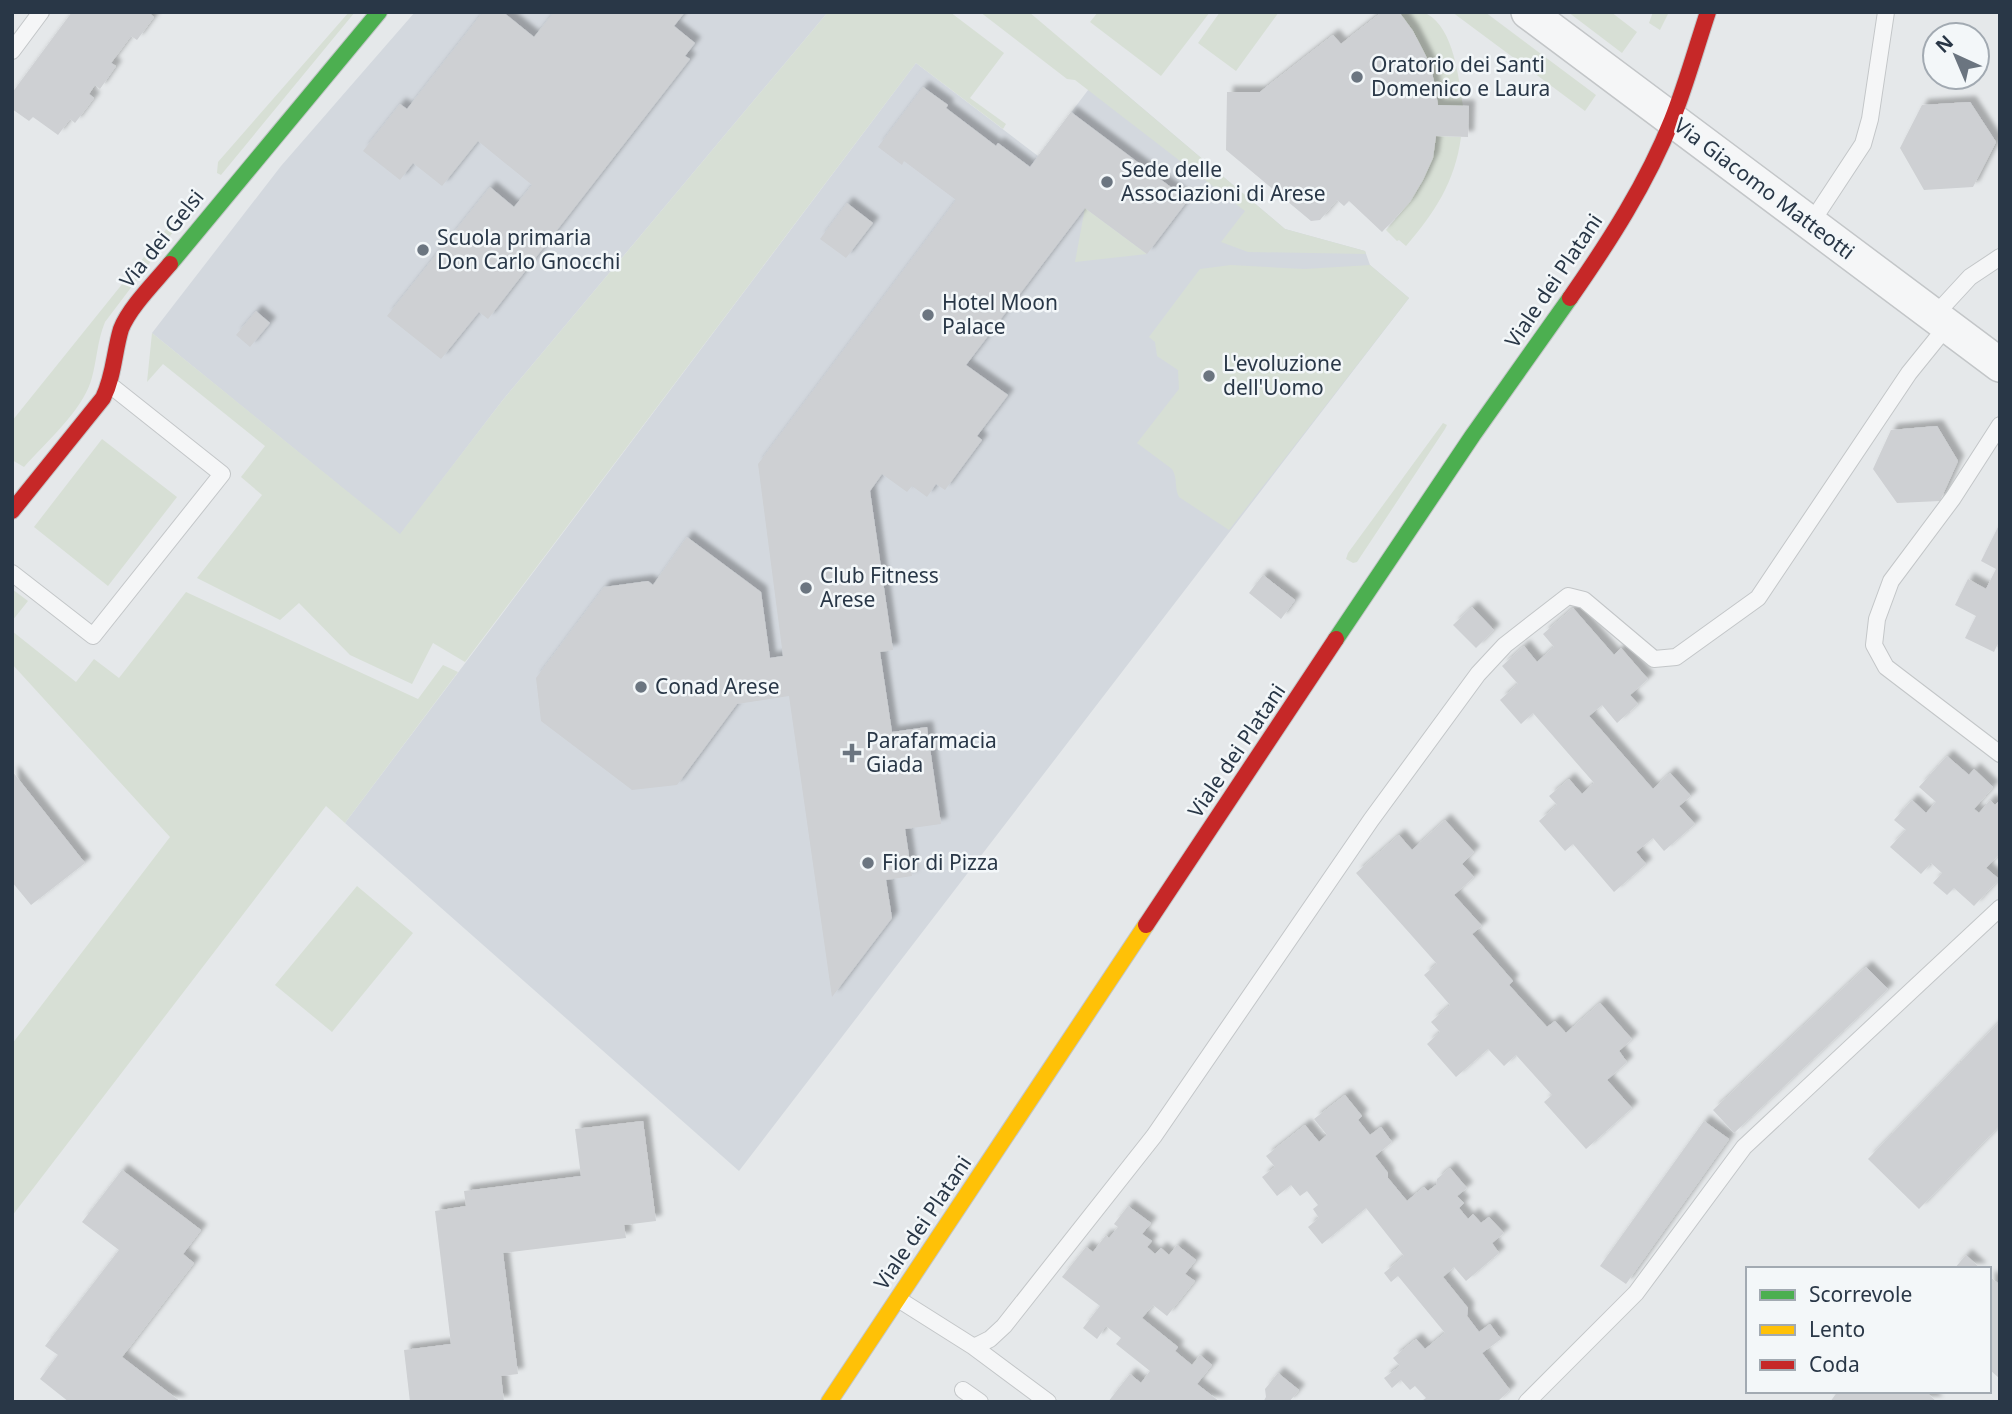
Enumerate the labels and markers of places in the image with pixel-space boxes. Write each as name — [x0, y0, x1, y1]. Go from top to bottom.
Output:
place label: Oratorio dei Santi Domenico e Laura — [1371, 50, 1550, 102]
marker: Oratorio dei Santi Domenico e Laura — [1349, 69, 1365, 85]
place label: Sede delle Associazioni di Arese — [1121, 155, 1326, 207]
marker: Sede delle Associazioni di Arese — [1099, 174, 1115, 190]
place label: Scuola primaria Don Carlo Gnocchi — [437, 223, 620, 275]
marker: Scuola primaria Don Carlo Gnocchi — [415, 242, 431, 258]
place label: Hotel Moon Palace — [942, 288, 1058, 340]
marker: Hotel Moon Palace — [920, 307, 936, 323]
place label: L'evoluzione dell'Uomo — [1223, 349, 1342, 401]
marker: L'evoluzione dell'Uomo — [1201, 368, 1217, 384]
place label: Club Fitness Arese — [820, 561, 939, 613]
marker: Club Fitness Arese — [798, 580, 814, 596]
place label: Conad Arese — [655, 672, 780, 700]
marker: Conad Arese — [633, 679, 649, 695]
place label: Parafarmacia Giada — [866, 726, 997, 778]
marker: Parafarmacia Giada — [844, 745, 860, 761]
place label: Fior di Pizza — [882, 848, 999, 876]
marker: Fior di Pizza — [860, 855, 876, 871]

